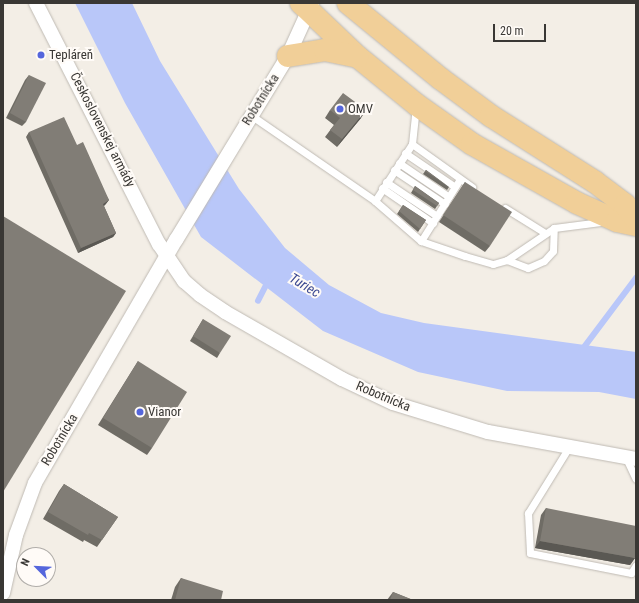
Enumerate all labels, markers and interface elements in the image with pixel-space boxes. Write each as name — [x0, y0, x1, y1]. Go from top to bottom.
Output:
scale bar — [495, 16, 548, 42]
text: 20 m — [500, 24, 524, 38]
place label: Tepláreň — [49, 47, 93, 63]
marker: Tepláreň — [36, 50, 46, 60]
street label: Československej armády — [66, 70, 138, 190]
street label: Robotnícka — [239, 71, 283, 129]
place label: OMV — [348, 101, 373, 117]
marker: OMV — [335, 104, 345, 114]
water label: Turiec — [287, 269, 323, 301]
street label: Robotnícka — [353, 379, 413, 415]
place label: Vianor — [148, 404, 181, 420]
marker: Vianor — [135, 407, 145, 417]
street label: Robotnícka — [38, 411, 82, 469]
north arrow — [16, 547, 56, 587]
text: N — [18, 557, 33, 568]

